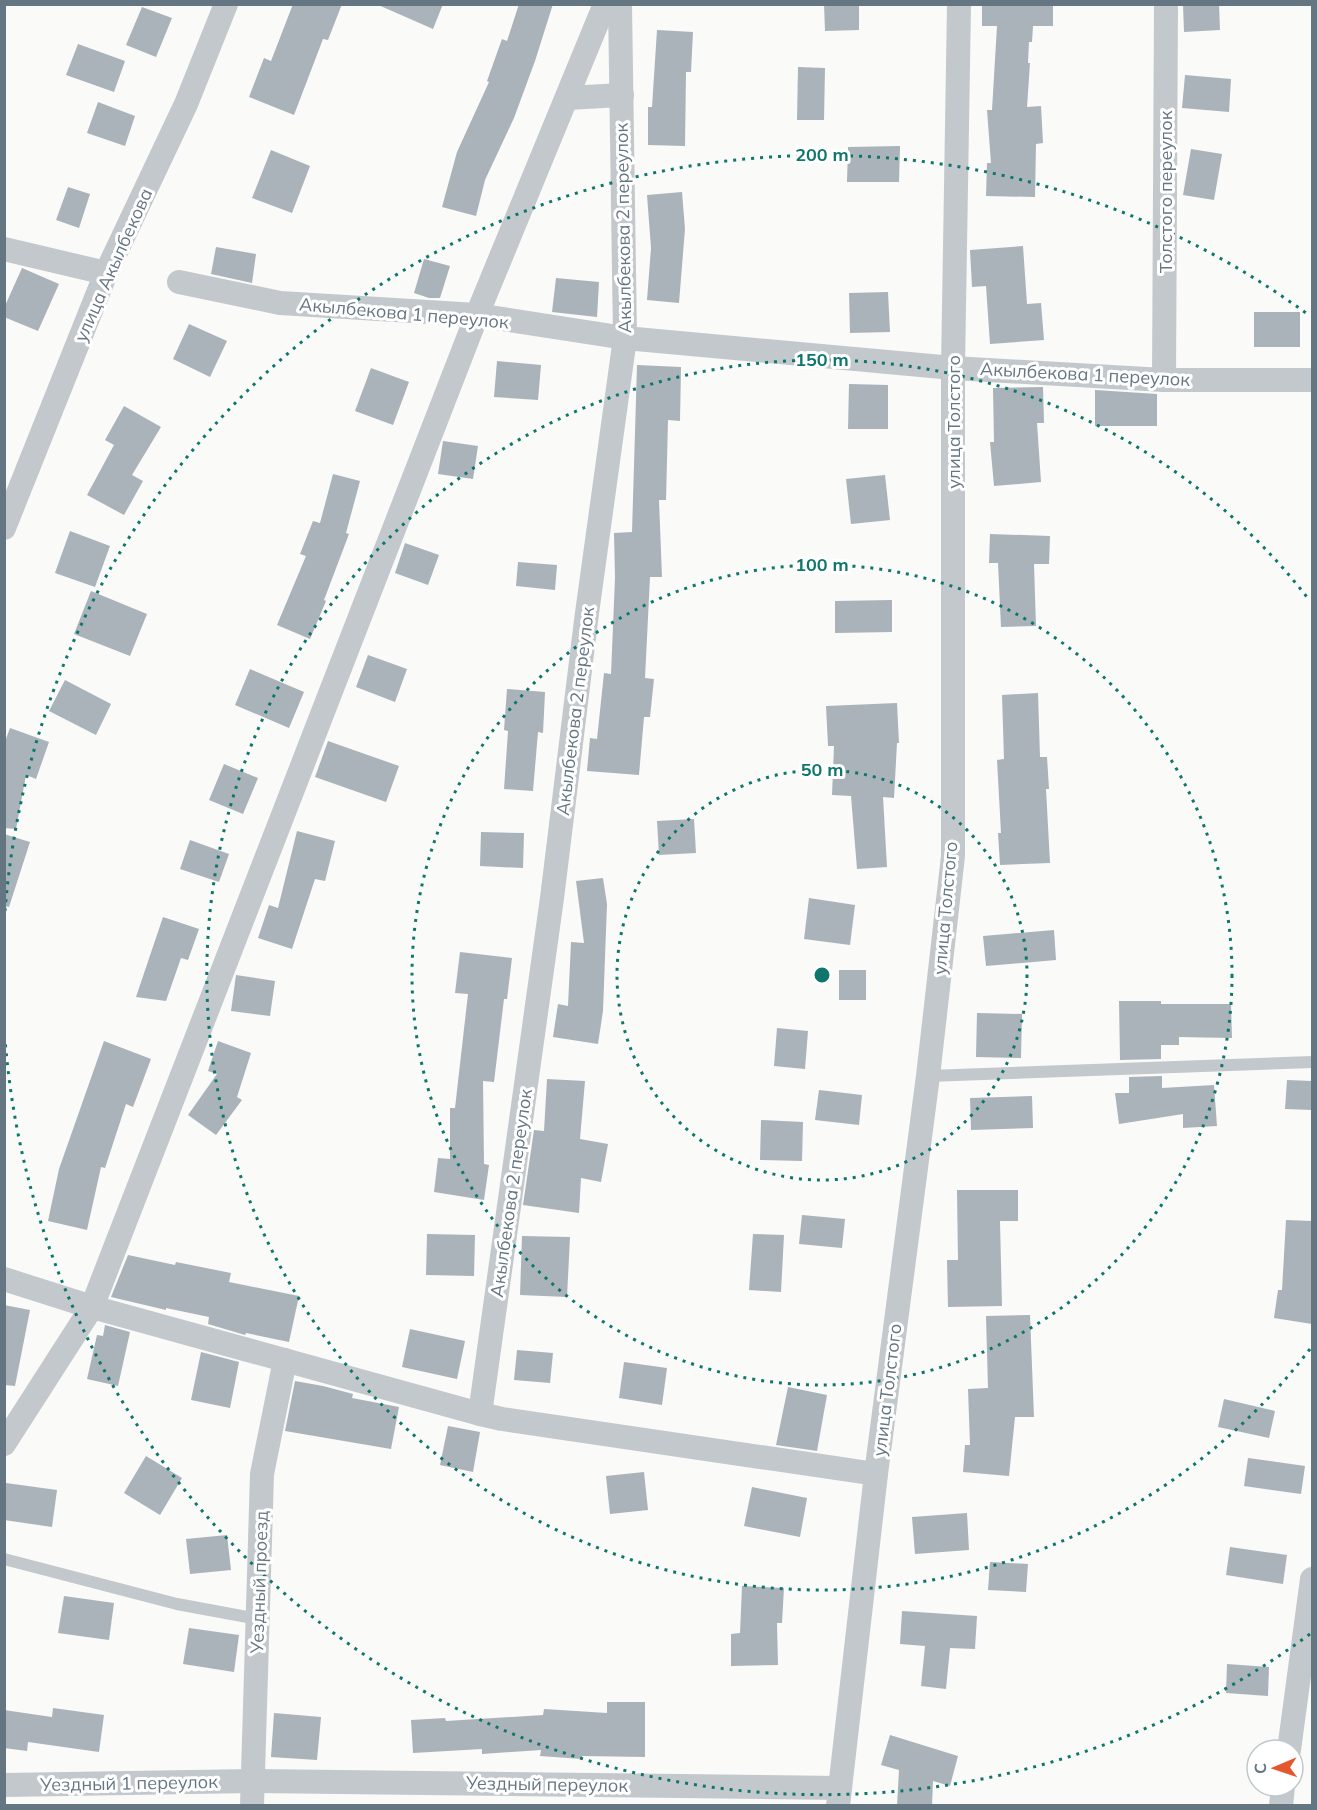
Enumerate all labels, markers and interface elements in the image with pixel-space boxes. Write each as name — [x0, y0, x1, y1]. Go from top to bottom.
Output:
street label: Толстого переулок — [1154, 110, 1177, 273]
street label: Акылбекова 2 переулок — [610, 122, 636, 333]
text: 200 m — [795, 143, 849, 166]
street label: улица Акылбекова — [69, 185, 157, 345]
street label: Акылбекова 1 переулок — [298, 292, 510, 334]
text: 150 m — [795, 348, 849, 371]
street label: улица Толстого — [942, 355, 965, 489]
street label: Акылбекова 1 переулок — [979, 357, 1191, 391]
text: 100 m — [795, 553, 849, 576]
street label: Акылбекова 2 переулок — [551, 605, 599, 817]
text: 50 m — [801, 758, 843, 781]
street label: улица Толстого — [928, 840, 962, 976]
centre of rings — [812, 965, 832, 985]
street label: Акылбекова 2 переулок — [485, 1087, 537, 1299]
street label: улица Толстого — [867, 1322, 907, 1458]
street label: Уездный проезд — [245, 1510, 273, 1655]
north arrow — [1245, 1738, 1305, 1798]
text: С — [1250, 1763, 1270, 1774]
street label: Уездный 1 переулок — [39, 1770, 218, 1796]
street label: Уездный переулок — [465, 1771, 629, 1797]

